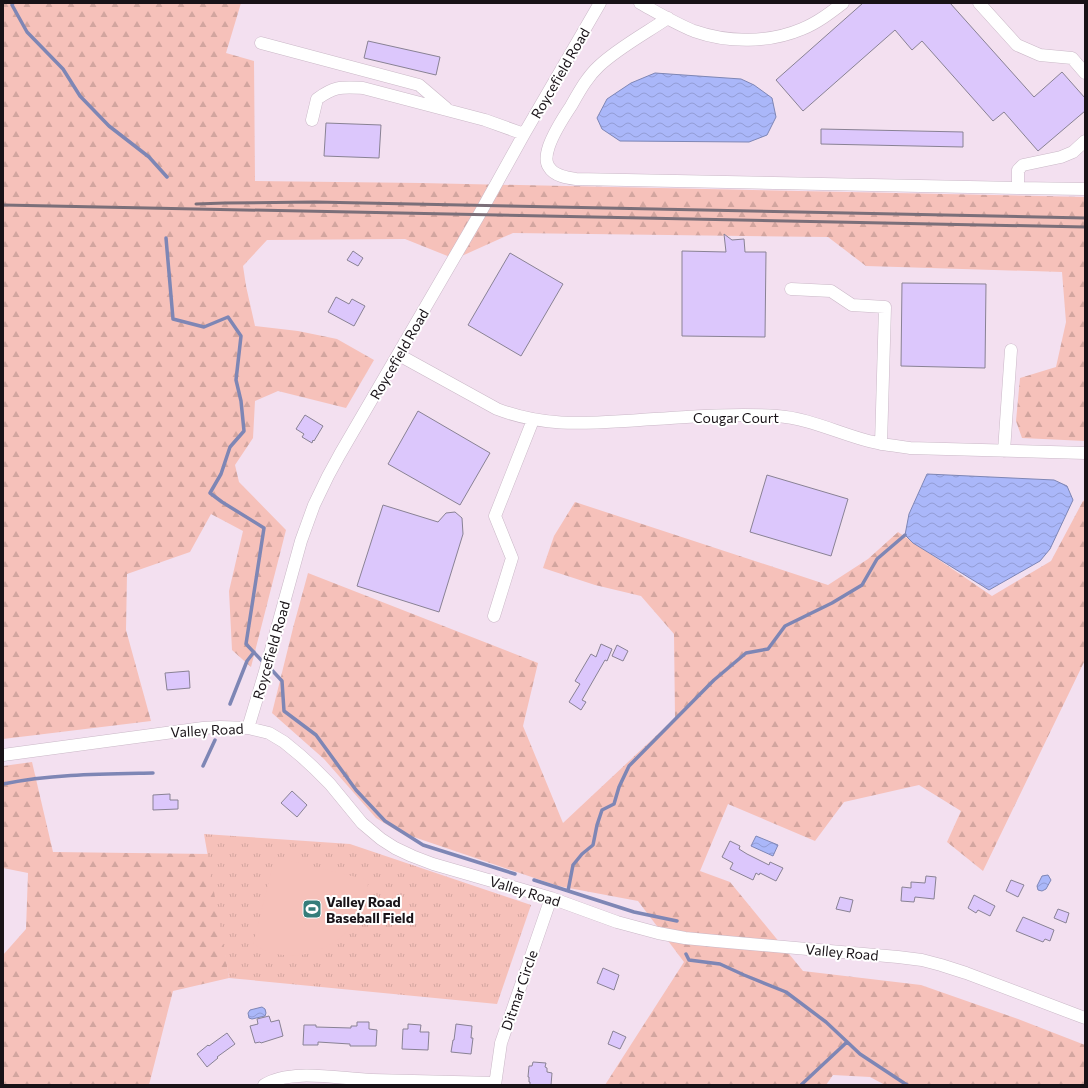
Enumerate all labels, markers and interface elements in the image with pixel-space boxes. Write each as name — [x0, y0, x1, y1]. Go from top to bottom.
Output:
street label: Roycefield Road — [527, 25, 593, 121]
street label: Roycefield Road — [366, 306, 432, 402]
street label: Cougar Court — [693, 409, 779, 426]
street label: Roycefield Road — [249, 599, 293, 701]
street label: Valley Road — [170, 720, 244, 740]
street label: Valley Road — [488, 872, 562, 910]
place label: Valley Road Baseball Field — [326, 893, 414, 926]
sports icon: Valley Road Baseball Field — [301, 898, 323, 920]
street label: Valley Road — [805, 940, 879, 964]
street label: Ditmar Circle — [497, 948, 541, 1032]

